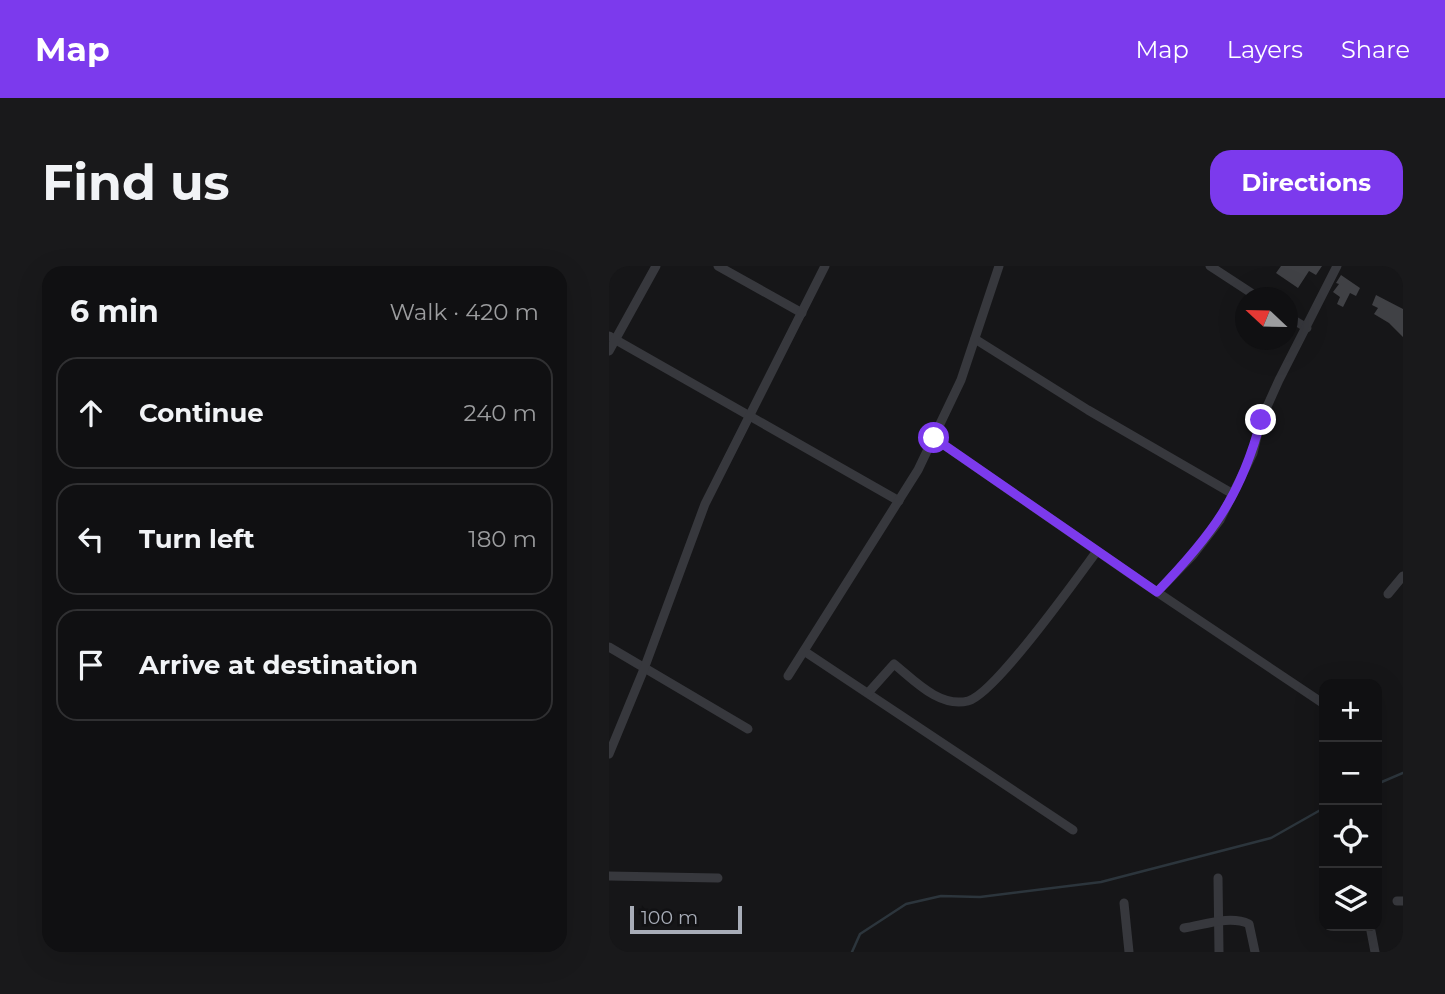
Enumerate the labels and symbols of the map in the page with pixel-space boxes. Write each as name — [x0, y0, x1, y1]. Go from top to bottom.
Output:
north arrow — [1235, 287, 1298, 350]
route end — [1245, 404, 1276, 435]
route start — [918, 422, 949, 453]
scale bar — [630, 903, 742, 935]

